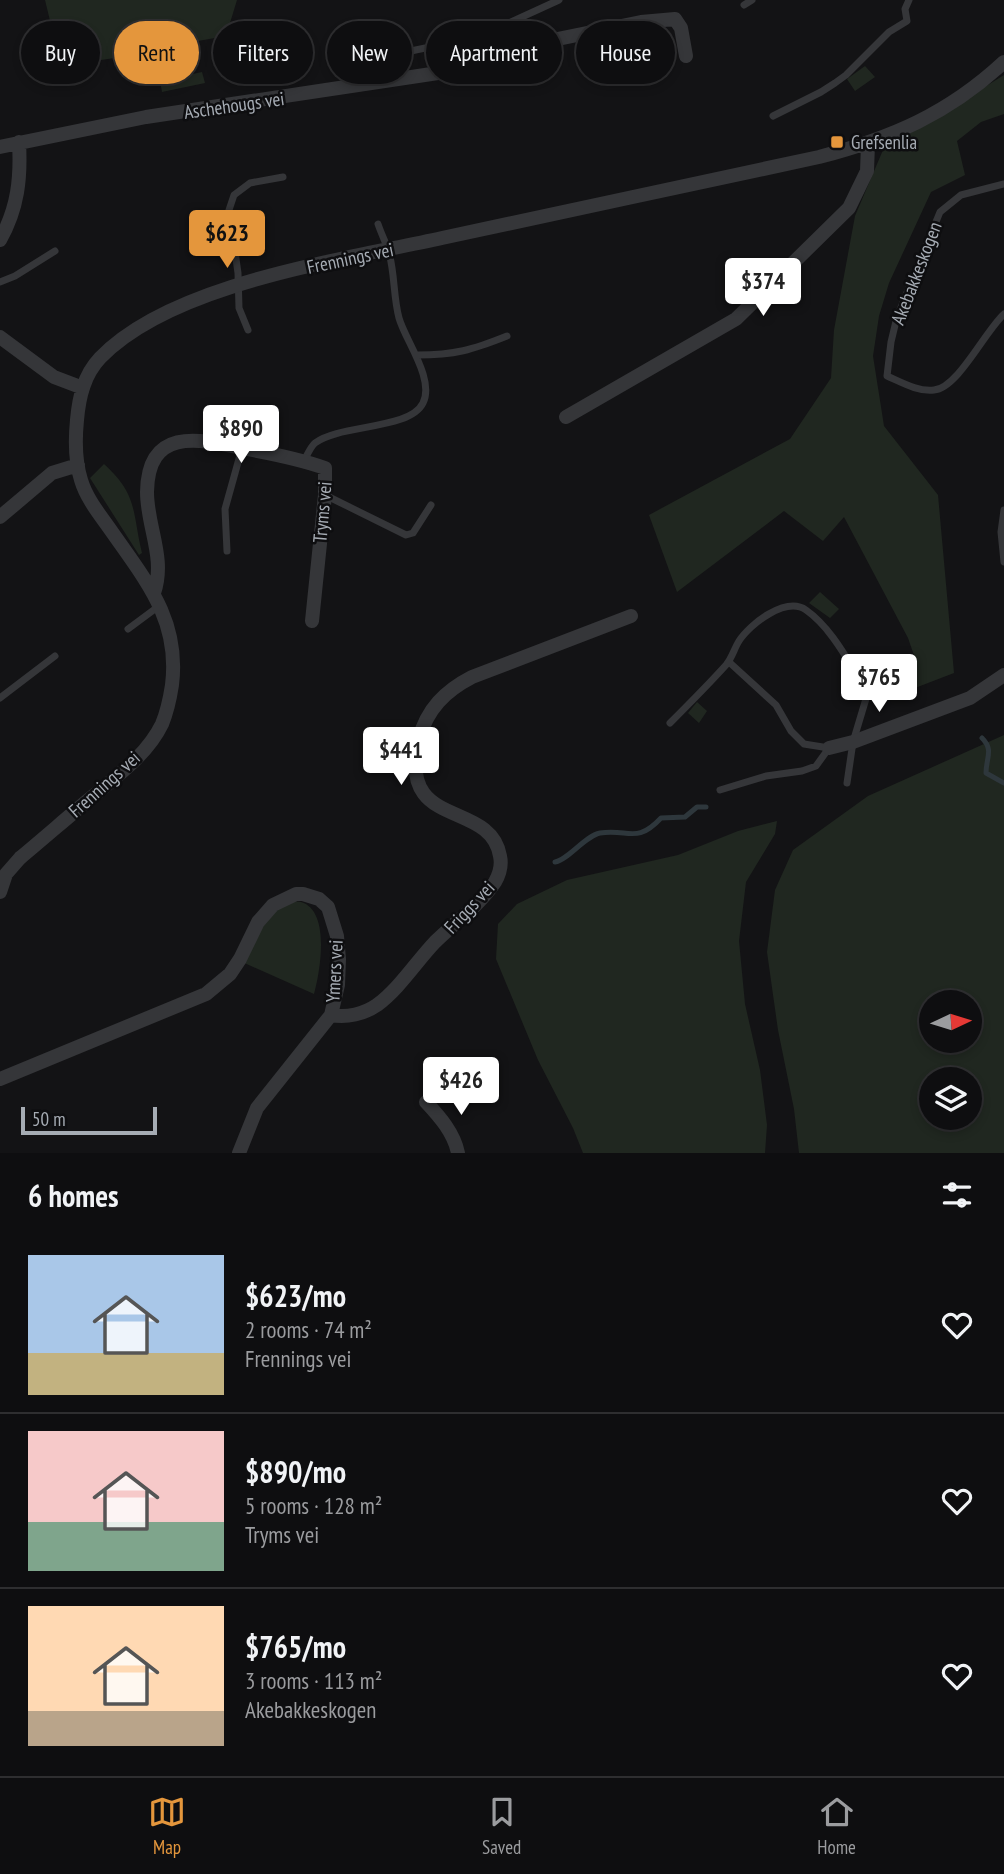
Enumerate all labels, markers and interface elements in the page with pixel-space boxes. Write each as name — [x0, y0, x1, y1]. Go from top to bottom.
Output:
chip: Buy — [21, 21, 100, 84]
chip: Rent — [114, 21, 199, 84]
chip: Filters — [213, 21, 313, 84]
chip: New — [327, 21, 412, 84]
chip: Apartment — [426, 21, 562, 84]
chip: House — [576, 21, 675, 84]
street label: Aschehougs vei — [182, 86, 286, 124]
place label: Grefsenlia — [851, 130, 917, 154]
marker: Grefsenlia — [829, 134, 845, 150]
pin: $623 — [186, 210, 268, 270]
text: $623 — [205, 218, 249, 247]
street label: Akebakkeskogen — [885, 218, 947, 328]
street label: Frennings vei — [304, 237, 396, 279]
pin: $374 — [722, 258, 804, 318]
text: $374 — [741, 266, 785, 295]
pin: $890 — [200, 406, 282, 465]
text: $890 — [219, 413, 263, 442]
street label: Tryms vei — [307, 480, 337, 544]
pin: $765 — [838, 654, 920, 714]
text: $765 — [857, 662, 901, 691]
pin: $441 — [360, 728, 442, 787]
text: $441 — [379, 735, 423, 764]
street label: Frennings vei — [63, 746, 145, 822]
street label: Friggs vei — [439, 876, 499, 938]
street label: Ymers vei — [320, 939, 348, 1003]
north arrow — [919, 990, 982, 1054]
map controls — [919, 990, 982, 1130]
pin: $426 — [420, 1058, 502, 1117]
text: $426 — [439, 1065, 483, 1094]
button: layers — [919, 1067, 982, 1130]
scale bar — [21, 1104, 158, 1136]
text: 50 m — [32, 1107, 66, 1131]
text: 6 homes — [28, 1176, 119, 1215]
icon: filters — [938, 1176, 976, 1214]
text: $623/mo — [245, 1276, 346, 1315]
icon: home — [84, 1283, 168, 1367]
icon: heart — [938, 1306, 976, 1344]
text: 2 rooms · 74 m² — [245, 1315, 372, 1344]
text: Frennings vei — [245, 1344, 351, 1373]
text: $890/mo — [245, 1452, 346, 1491]
icon: home — [84, 1459, 168, 1543]
icon: heart — [938, 1482, 976, 1520]
text: 5 rooms · 128 m² — [245, 1491, 382, 1520]
text: Tryms vei — [245, 1520, 319, 1549]
text: $765/mo — [245, 1627, 346, 1666]
icon: home — [84, 1634, 168, 1718]
icon: heart — [938, 1657, 976, 1695]
text: 3 rooms · 113 m² — [245, 1666, 382, 1695]
text: Akebakkeskogen — [245, 1695, 376, 1724]
tab: Map — [148, 1793, 186, 1859]
tab: Saved — [482, 1793, 521, 1859]
tab: Home — [817, 1793, 856, 1859]

